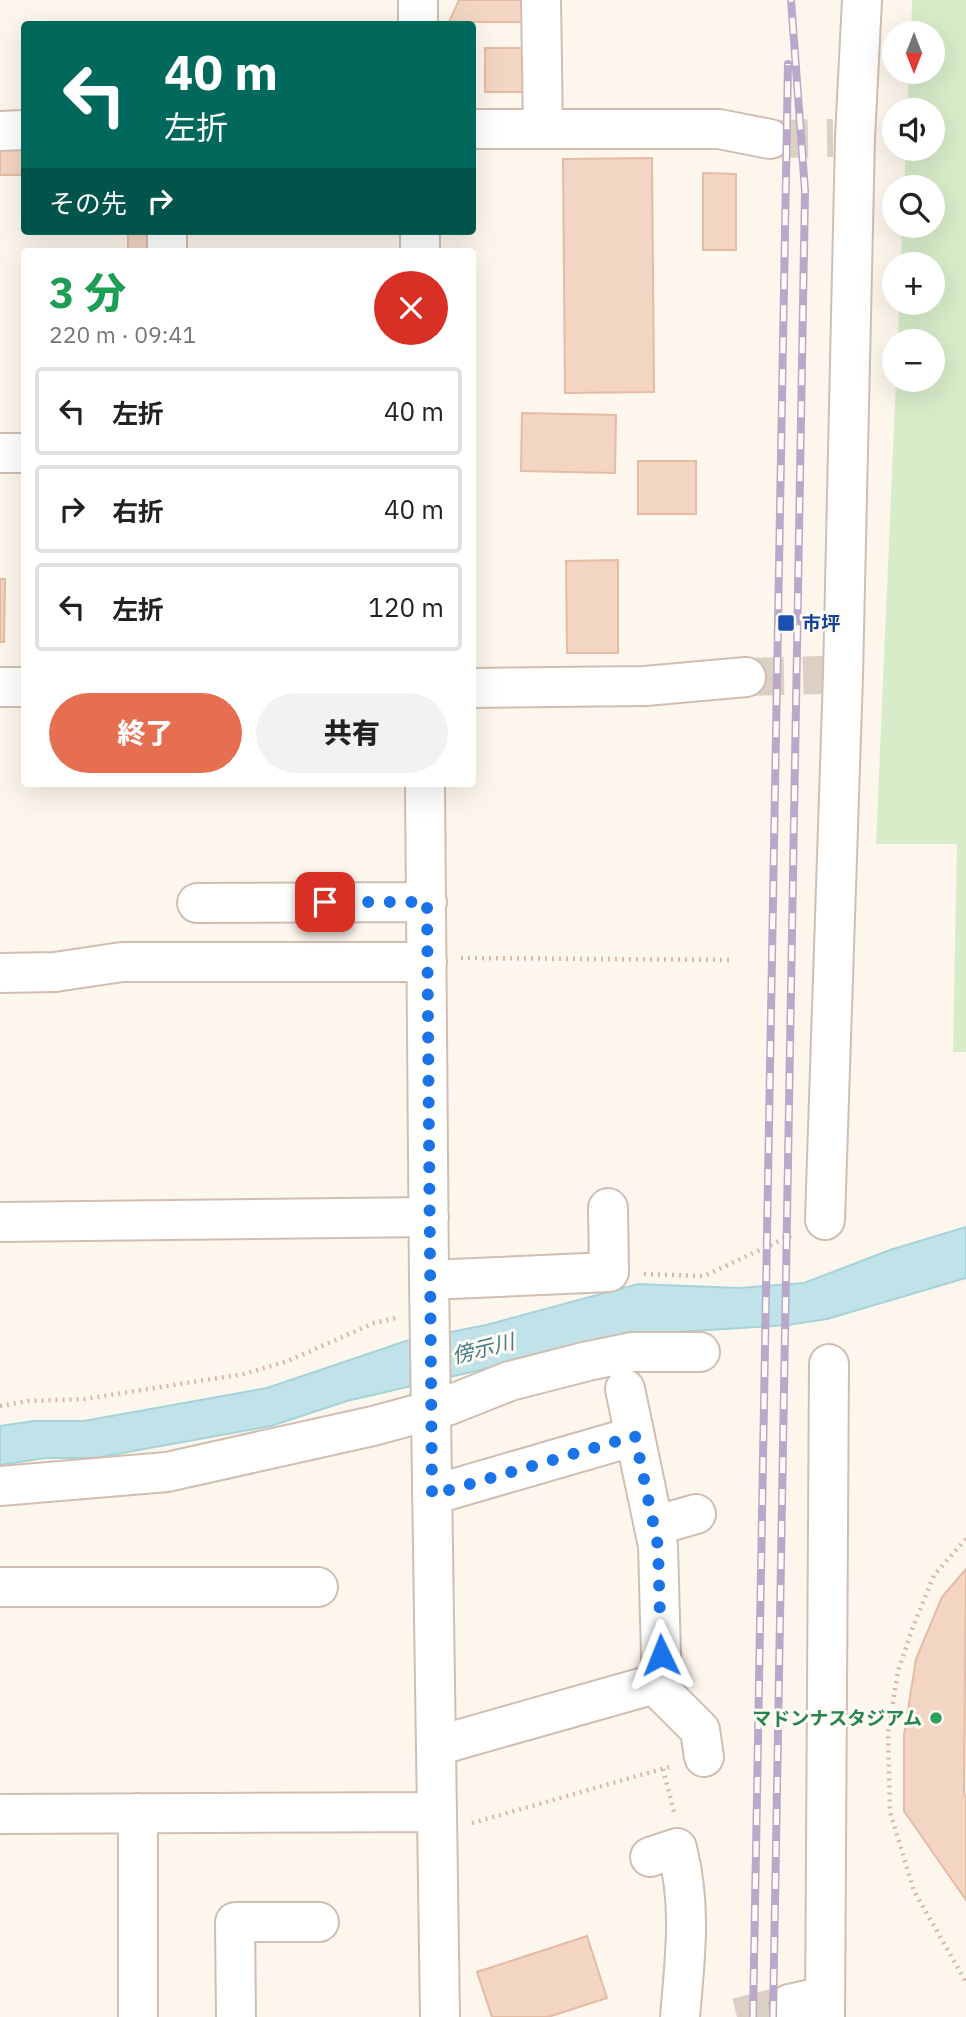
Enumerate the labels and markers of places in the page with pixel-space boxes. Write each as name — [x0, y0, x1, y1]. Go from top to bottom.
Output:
place label: 市坪 — [802, 611, 840, 635]
marker: 市坪 — [776, 613, 796, 633]
pin — [295, 872, 355, 932]
place label: マドンナスタジアム — [752, 1706, 922, 1730]
marker: マドンナスタジアム — [928, 1710, 944, 1726]

